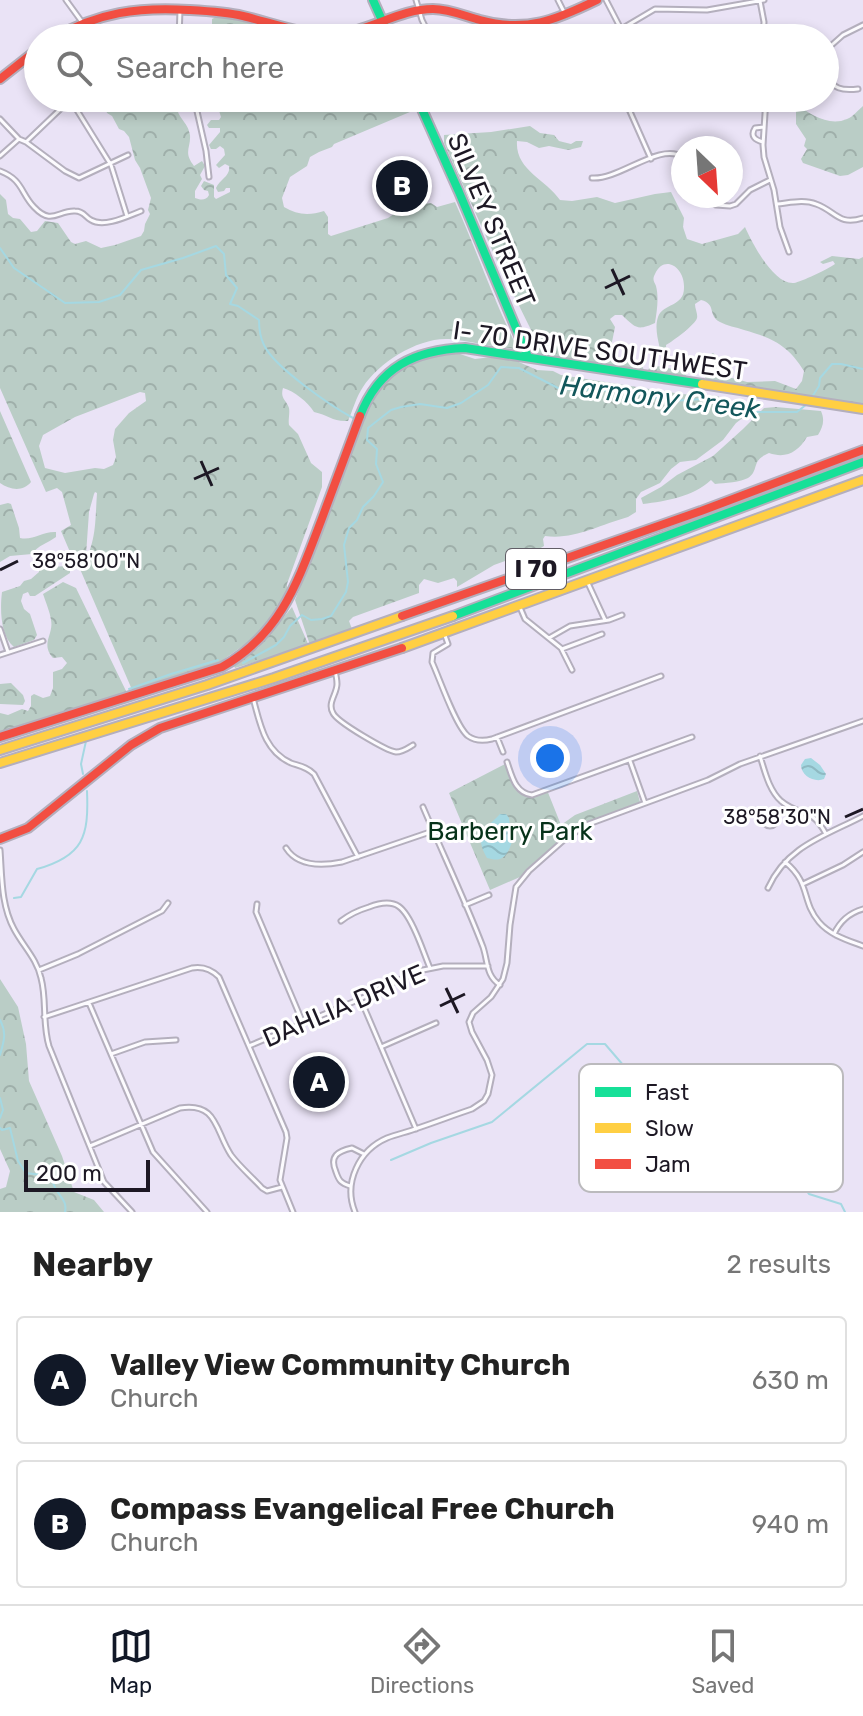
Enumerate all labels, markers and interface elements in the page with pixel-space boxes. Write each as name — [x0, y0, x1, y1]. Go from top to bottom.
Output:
search box — [24, 24, 839, 112]
icon: search — [52, 46, 96, 90]
text: Search here — [116, 50, 284, 86]
street label: SILVEY STREET — [441, 129, 541, 311]
north arrow — [671, 136, 743, 208]
pin: B — [376, 156, 428, 216]
street label: I- 70 DRIVE SOUTHWEST — [451, 315, 749, 387]
water label: Harmony Creek — [558, 368, 762, 426]
text: 38°58'00"N — [32, 549, 140, 573]
road number: I 70 — [506, 549, 566, 589]
your location — [530, 738, 570, 778]
text: 38°58'30"N — [723, 805, 831, 829]
park label: Barberry Park — [427, 816, 593, 847]
street label: DAHLIA DRIVE — [258, 958, 430, 1054]
pin: A — [293, 1052, 345, 1112]
legend — [579, 1064, 843, 1192]
text: Fast — [645, 1079, 690, 1106]
text: Slow — [645, 1115, 694, 1142]
text: Jam — [645, 1151, 691, 1178]
scale bar — [24, 1156, 150, 1192]
text: 200 m — [36, 1160, 102, 1187]
text: Nearby — [32, 1244, 153, 1285]
text: 2 results — [727, 1249, 831, 1280]
text: Valley View Community Church — [110, 1347, 571, 1383]
text: A — [51, 1365, 69, 1396]
text: 630 m — [752, 1365, 829, 1396]
text: Church — [110, 1383, 199, 1414]
text: Compass Evangelical Free Church — [110, 1491, 615, 1527]
text: B — [51, 1509, 69, 1540]
text: 940 m — [752, 1509, 829, 1540]
text: Church — [110, 1527, 199, 1558]
tab: Map — [109, 1624, 153, 1699]
tab: Directions — [370, 1624, 474, 1699]
tab: Saved — [692, 1624, 754, 1699]

